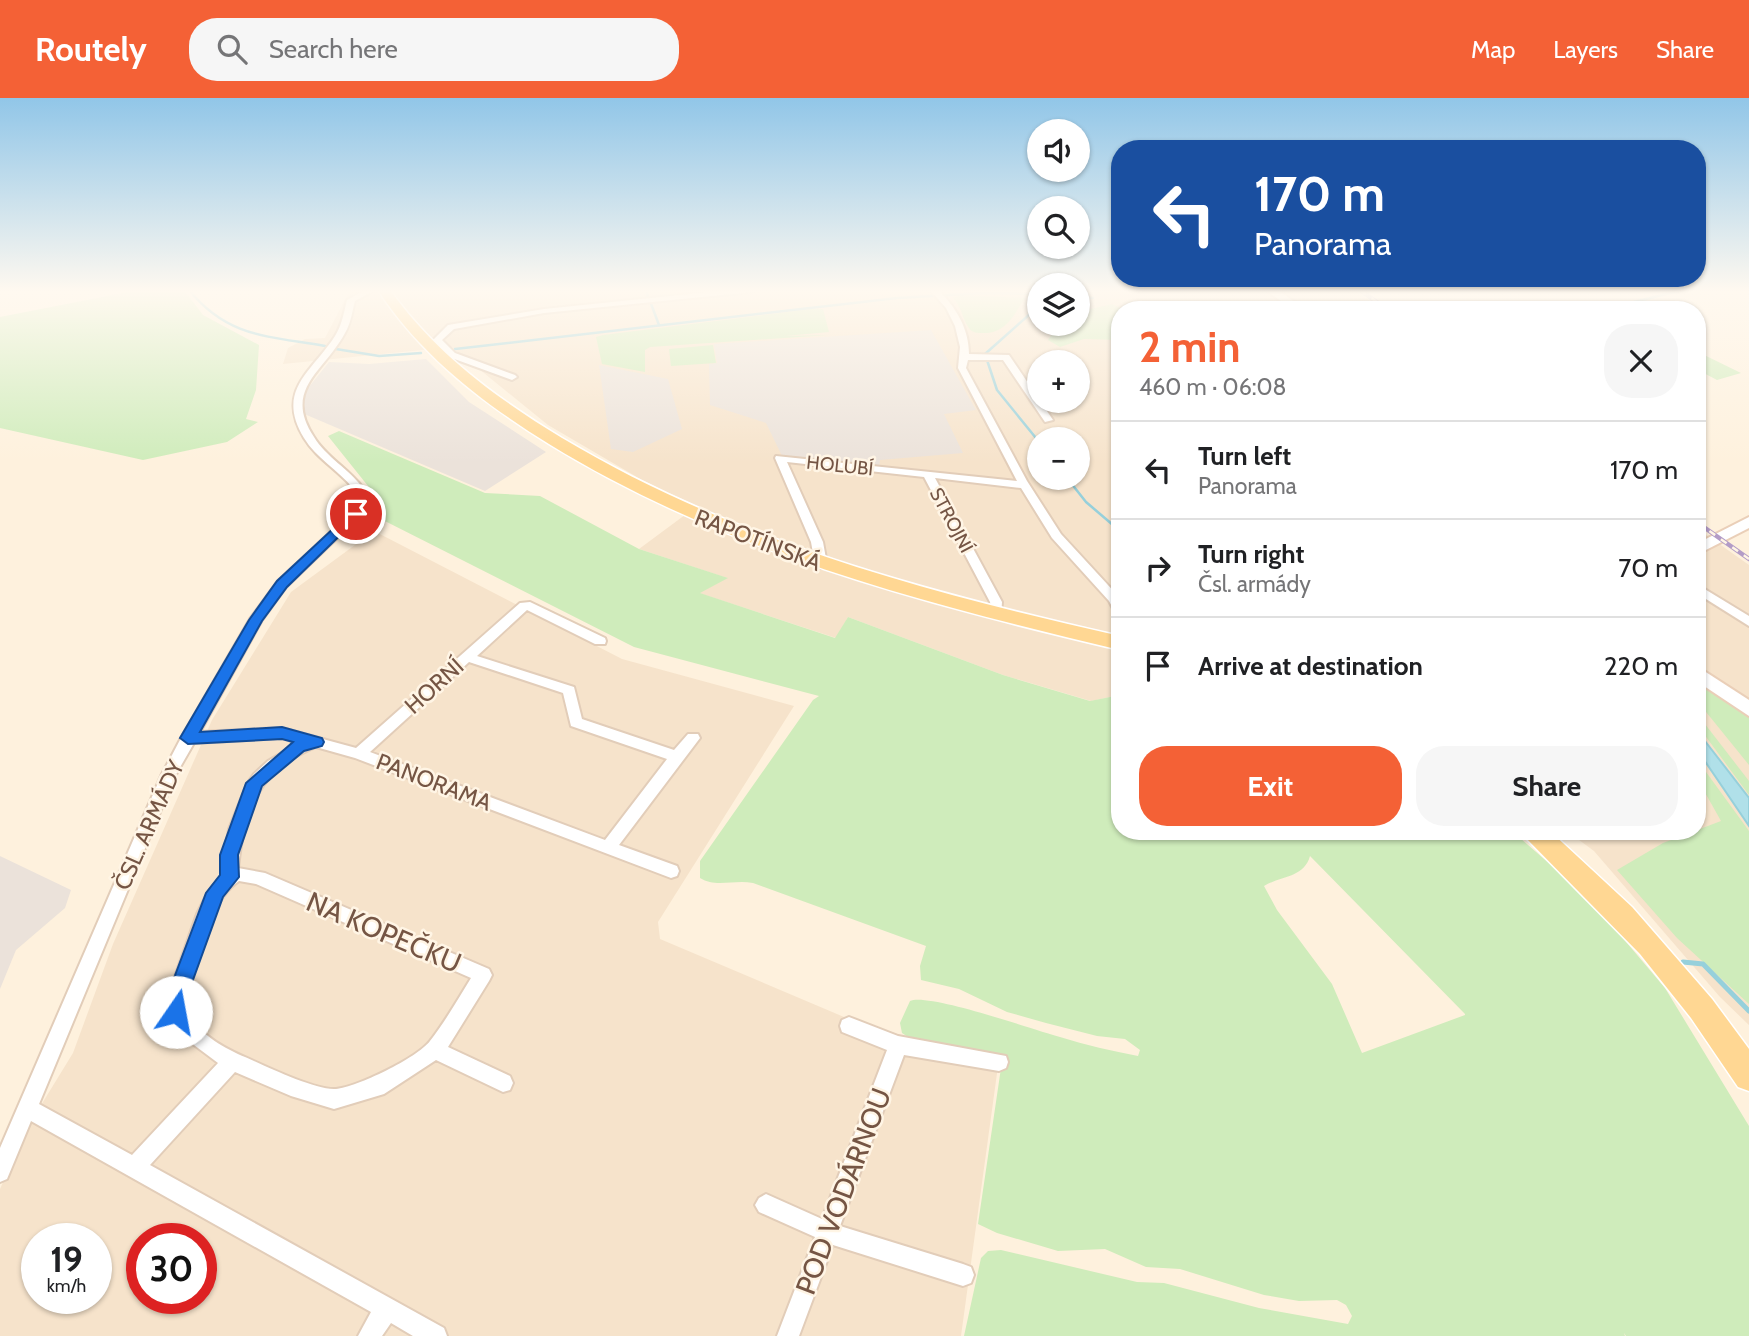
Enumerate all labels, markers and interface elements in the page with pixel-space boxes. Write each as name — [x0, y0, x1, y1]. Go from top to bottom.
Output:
search box — [189, 18, 679, 81]
text: Routely — [35, 29, 147, 69]
icon: search — [213, 30, 251, 68]
text: Search here — [269, 33, 398, 65]
text: Map — [1471, 35, 1515, 64]
text: Layers — [1553, 35, 1618, 64]
text: Share — [1656, 35, 1714, 64]
map controls — [1027, 119, 1090, 490]
button: sound — [1027, 119, 1090, 182]
text: 170 m — [1254, 164, 1385, 223]
icon: left — [1139, 168, 1230, 259]
button: search — [1027, 196, 1090, 259]
text: Panorama — [1254, 224, 1391, 263]
button: layers — [1027, 273, 1090, 336]
text: 2 min — [1139, 321, 1240, 373]
button: close — [1604, 324, 1678, 398]
button: + — [1027, 350, 1090, 413]
text: 460 m · 06:08 — [1139, 373, 1286, 401]
button: − — [1027, 427, 1090, 490]
text: Turn left — [1198, 440, 1291, 472]
street label: HOLUBÍ — [805, 450, 875, 480]
icon: left — [1139, 451, 1177, 489]
text: 170 m — [1610, 454, 1678, 486]
text: Panorama — [1198, 472, 1297, 500]
street label: STROJNÍ — [925, 483, 979, 557]
pin — [326, 484, 386, 544]
icon: arrive — [337, 495, 375, 533]
street label: RAPOTÍNSKÁ — [691, 502, 826, 577]
text: Turn right — [1198, 538, 1304, 570]
icon: right — [1139, 549, 1177, 587]
text: 70 m — [1618, 552, 1678, 584]
text: Čsl. armády — [1198, 570, 1311, 598]
icon: arrive — [1139, 647, 1177, 685]
text: Arrive at destination — [1198, 650, 1423, 682]
text: 220 m — [1604, 650, 1678, 682]
street label: HORNÍ — [398, 651, 469, 720]
button: Exit — [1139, 746, 1402, 826]
button: Share — [1416, 746, 1678, 826]
street label: PANORAMA — [372, 747, 496, 817]
street label: ČSL. ARMÁDY — [107, 755, 190, 894]
street label: NA KOPEČKU — [302, 884, 466, 980]
position arrow — [139, 975, 213, 1049]
street label: POD VODÁRNOU — [788, 1083, 898, 1299]
speed limit sign: 30 — [126, 1223, 217, 1314]
text: 19 — [50, 1238, 83, 1281]
text: km/h — [47, 1275, 86, 1297]

